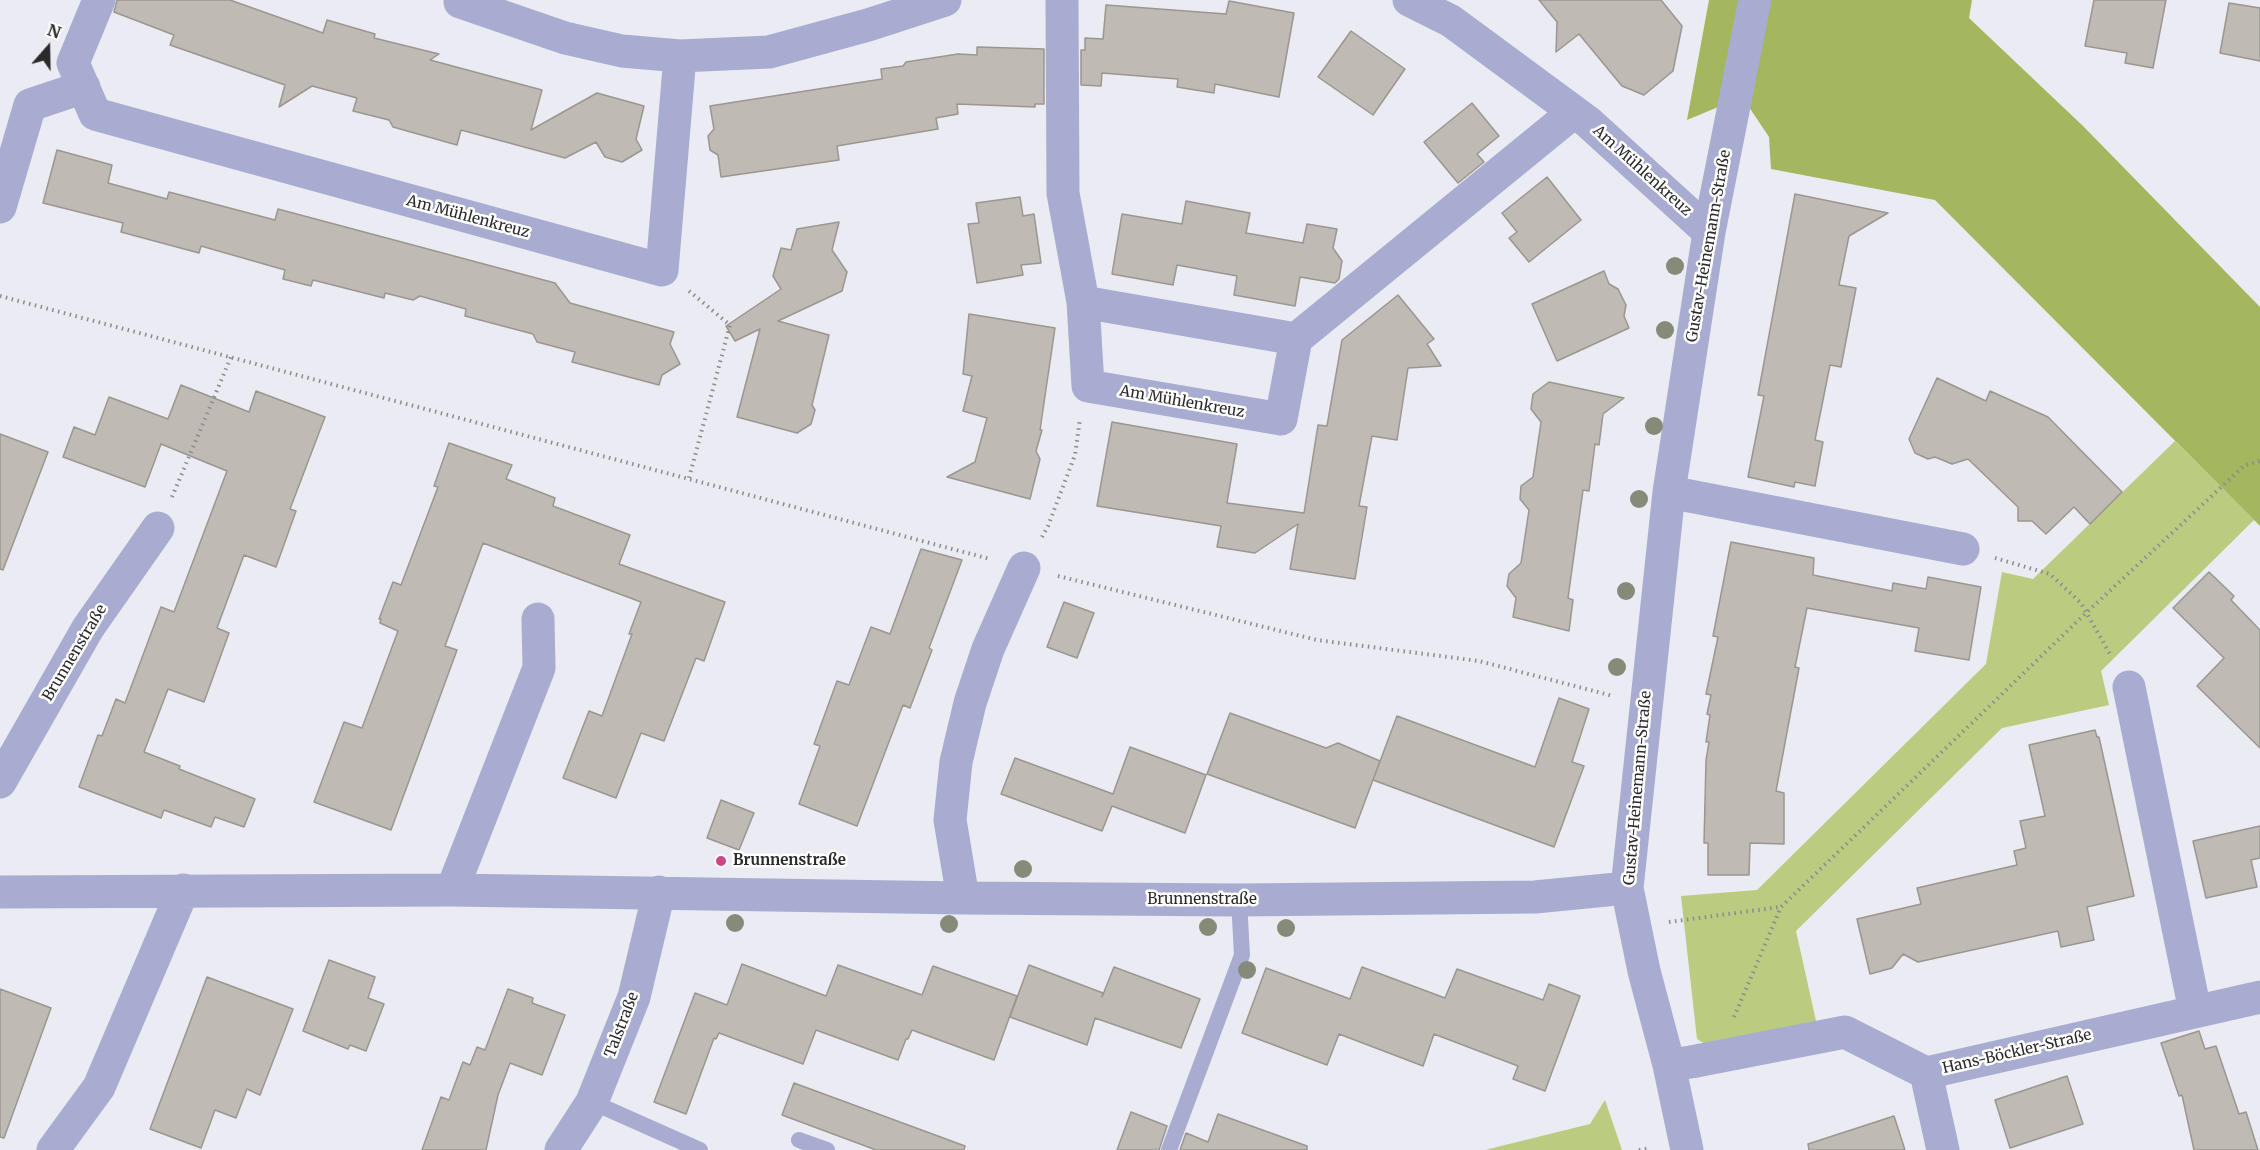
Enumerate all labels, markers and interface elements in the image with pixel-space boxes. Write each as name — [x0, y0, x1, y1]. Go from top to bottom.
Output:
north arrow — [18, 18, 78, 78]
text: N — [45, 20, 64, 43]
street label: Am Mühlenkreuz — [1589, 122, 1695, 220]
street label: Gustav-Heinemann-Straße — [1683, 148, 1735, 344]
street label: Am Mühlenkreuz — [405, 192, 531, 242]
street label: Am Mühlenkreuz — [1118, 382, 1246, 422]
street label: Brunnenstraße — [39, 601, 111, 705]
street label: Gustav-Heinemann-Straße — [1621, 690, 1655, 886]
place label: Brunnenstraße — [733, 852, 846, 870]
marker: Brunnenstraße — [714, 854, 728, 868]
street label: Brunnenstraße — [1147, 891, 1257, 909]
street label: Talstraße — [601, 990, 643, 1060]
street label: Hans-Böckler-Straße — [1941, 1026, 2093, 1078]

